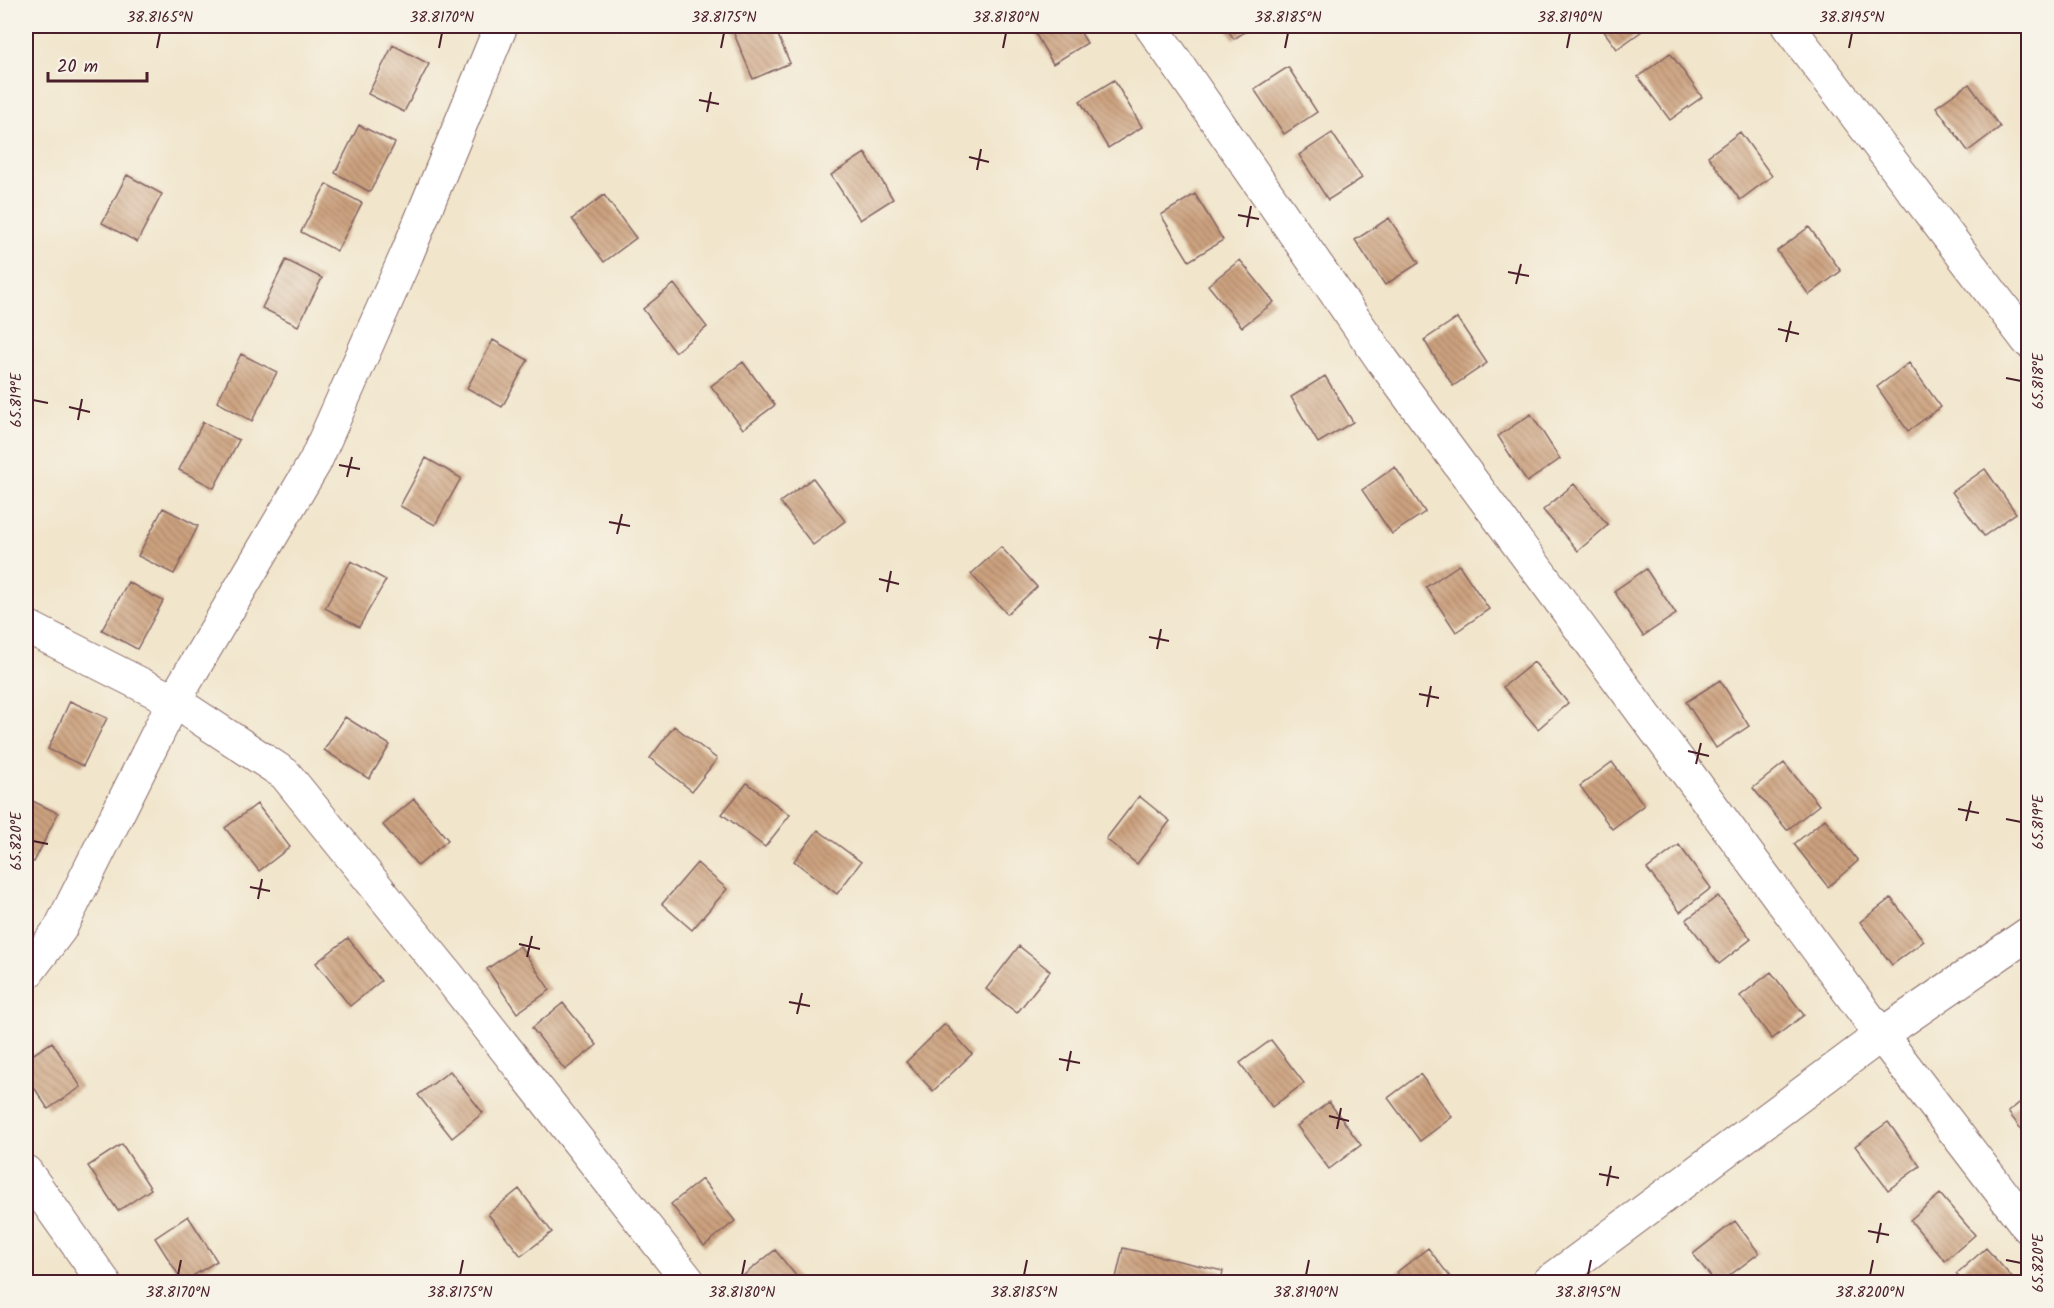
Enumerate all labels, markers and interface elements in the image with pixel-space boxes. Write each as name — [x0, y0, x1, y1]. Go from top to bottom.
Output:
text: 38.8165°N — [127, 6, 193, 30]
text: 38.8170°N — [410, 6, 474, 30]
text: 38.8175°N — [691, 6, 757, 30]
text: 38.8180°N — [973, 6, 1039, 30]
text: 38.8185°N — [1254, 6, 1322, 30]
text: 38.8190°N — [1538, 6, 1602, 30]
text: 38.8195°N — [1819, 6, 1885, 30]
scale bar — [48, 45, 147, 83]
text: 20 m — [57, 53, 98, 82]
text: 65.818°E — [2027, 351, 2051, 409]
text: 65.819°E — [5, 371, 29, 427]
text: 65.819°E — [2027, 793, 2051, 849]
text: 65.820°E — [5, 810, 29, 871]
text: 65.820°E — [2027, 1232, 2051, 1293]
text: 38.8170°N — [146, 1281, 210, 1305]
text: 38.8175°N — [427, 1281, 493, 1305]
text: 38.8180°N — [709, 1281, 775, 1305]
text: 38.8185°N — [990, 1281, 1058, 1305]
text: 38.8190°N — [1274, 1281, 1338, 1305]
text: 38.8195°N — [1555, 1281, 1621, 1305]
text: 38.8200°N — [1835, 1281, 1905, 1305]

